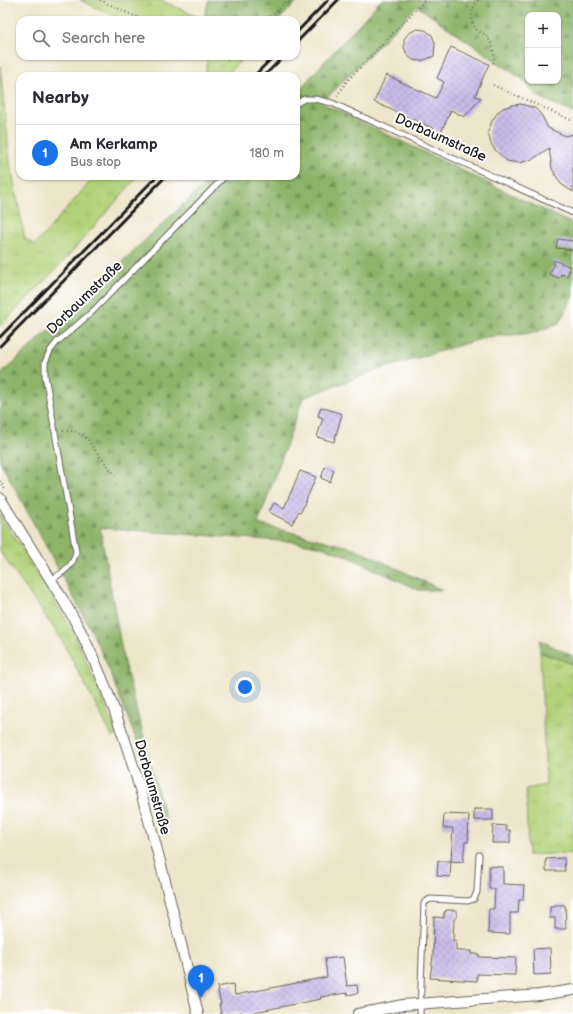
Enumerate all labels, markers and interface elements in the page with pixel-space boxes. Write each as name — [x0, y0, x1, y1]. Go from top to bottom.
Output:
map controls — [525, 12, 561, 84]
button: + — [525, 12, 561, 48]
search box — [16, 16, 300, 60]
icon: search — [30, 27, 52, 49]
text: Search here — [62, 29, 145, 48]
button: − — [525, 48, 561, 84]
text: Nearby — [32, 88, 89, 108]
street label: Dorbaumstraße — [392, 110, 489, 165]
text: Am Kerkamp — [70, 135, 158, 154]
text: 1 — [42, 145, 48, 161]
text: 180 m — [249, 145, 284, 161]
text: Bus stop — [70, 154, 121, 170]
street label: Dorbaumstraße — [43, 257, 126, 338]
your location — [235, 677, 255, 697]
street label: Dorbaumstraße — [131, 738, 174, 837]
pin: 1 — [188, 965, 214, 998]

